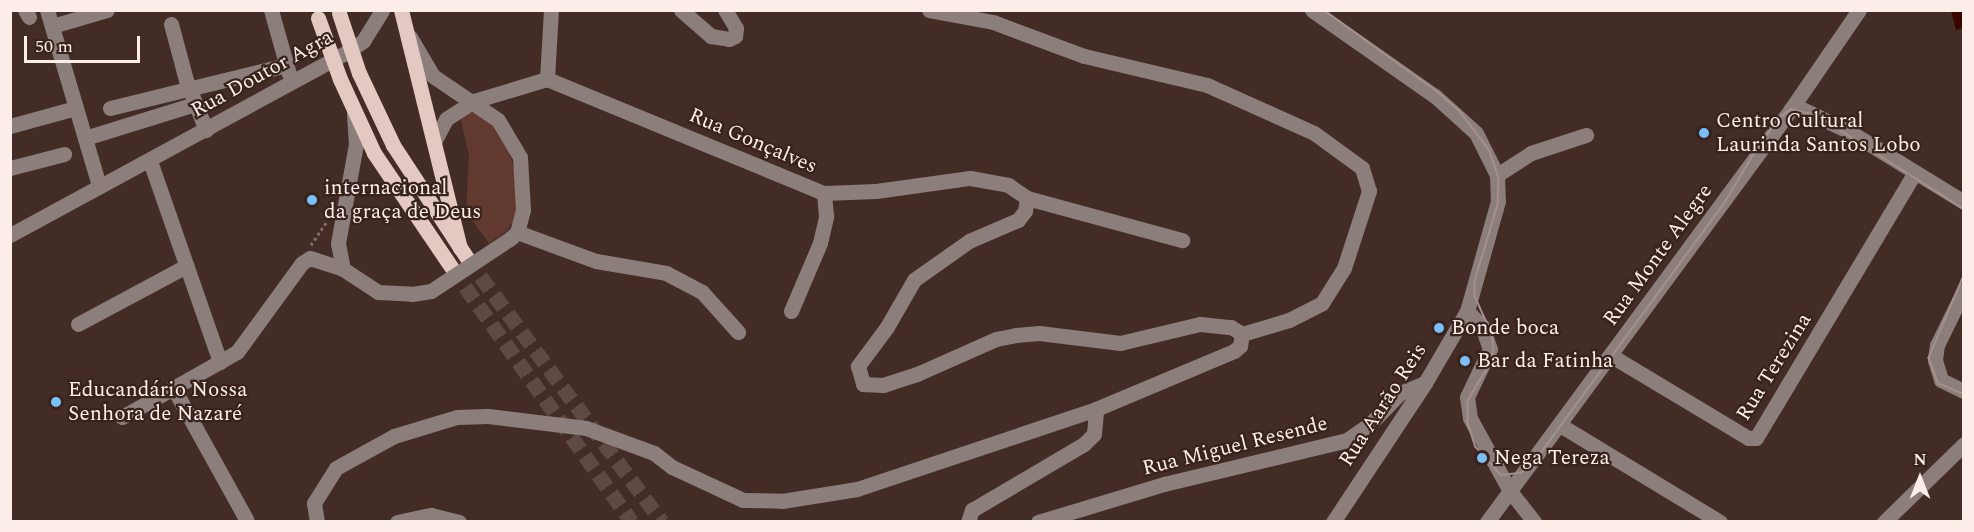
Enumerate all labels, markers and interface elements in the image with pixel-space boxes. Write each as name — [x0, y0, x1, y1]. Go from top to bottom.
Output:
scale bar — [27, 24, 142, 62]
street label: Rua Doutor Agra — [187, 25, 337, 123]
text: 50 m — [35, 33, 73, 60]
street label: Rua Gonçalves — [685, 103, 821, 179]
place label: Centro Cultural Laurinda Santos Lobo — [1716, 108, 1921, 158]
marker: Centro Cultural Laurinda Santos Lobo — [1697, 126, 1711, 140]
place label: internacional da graça de Deus — [324, 175, 481, 225]
street label: Rua Monte Alegre — [1598, 179, 1718, 331]
marker: internacional da graça de Deus — [305, 193, 319, 207]
street label: Rua Terezina — [1731, 309, 1817, 425]
place label: Bonde boca — [1451, 315, 1559, 341]
marker: Bonde boca — [1432, 321, 1446, 335]
street label: Rua Aarão Reis — [1334, 339, 1432, 471]
place label: Bar da Fatinha — [1477, 348, 1613, 374]
marker: Bar da Fatinha — [1458, 354, 1472, 368]
place label: Educandário Nossa Senhora de Nazaré — [68, 377, 248, 427]
marker: Educandário Nossa Senhora de Nazaré — [49, 395, 63, 409]
street label: Rua Miguel Resende — [1140, 411, 1330, 481]
place label: Nega Tereza — [1494, 445, 1610, 471]
north arrow — [1890, 448, 1950, 508]
text: N — [1913, 448, 1927, 472]
marker: Nega Tereza — [1475, 451, 1489, 465]

